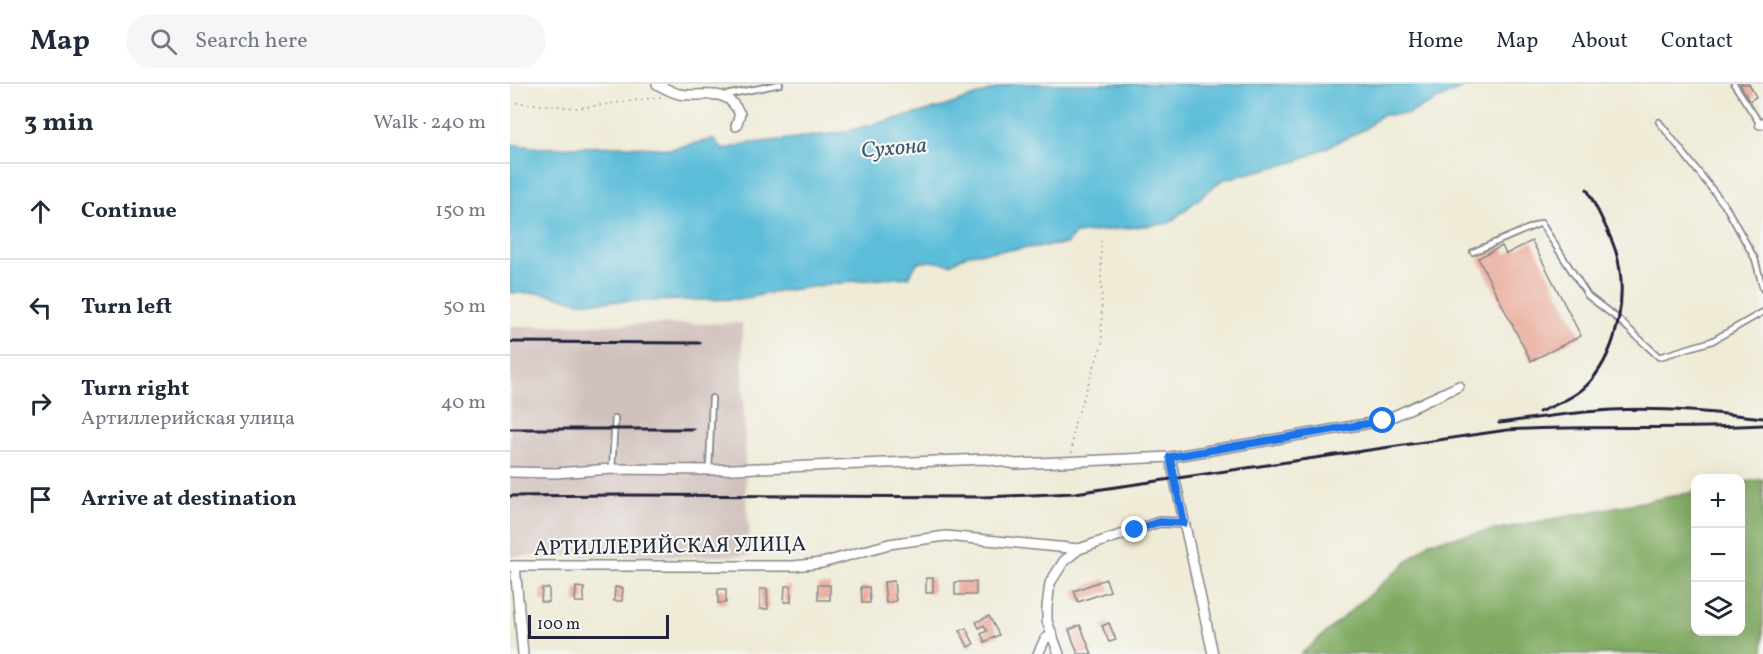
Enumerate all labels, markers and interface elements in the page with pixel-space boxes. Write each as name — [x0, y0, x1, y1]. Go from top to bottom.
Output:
search box — [126, 14, 546, 68]
text: Map — [30, 22, 90, 61]
icon: search — [147, 25, 180, 58]
text: Search here — [195, 26, 308, 57]
text: Home — [1408, 27, 1463, 56]
text: Map — [1496, 27, 1538, 56]
text: About — [1571, 27, 1628, 56]
text: Contact — [1661, 27, 1733, 56]
text: 3 min — [24, 105, 94, 141]
text: Walk · 240 m — [373, 109, 486, 137]
water label: Сухона — [860, 131, 928, 167]
icon: ahead — [24, 195, 57, 228]
text: Continue — [81, 196, 177, 227]
text: 150 m — [435, 197, 486, 225]
icon: left — [24, 291, 57, 324]
text: Turn left — [81, 292, 172, 323]
text: 50 m — [443, 293, 486, 321]
text: Turn right — [81, 374, 189, 405]
icon: right — [24, 387, 57, 420]
text: 40 m — [441, 389, 486, 417]
text: Артиллерийская улица — [81, 405, 295, 433]
route start — [1369, 407, 1395, 433]
map controls — [1691, 474, 1745, 636]
button: + — [1691, 474, 1745, 528]
icon: arrive — [24, 483, 57, 516]
text: Arrive at destination — [81, 484, 297, 515]
route end — [1121, 516, 1147, 542]
button: − — [1691, 528, 1745, 582]
street label: АРТИЛЛЕРИЙСКАЯ УЛИЦА — [534, 530, 807, 564]
button: layers — [1691, 582, 1745, 636]
scale bar — [528, 612, 669, 640]
text: 100 m — [537, 614, 580, 636]

